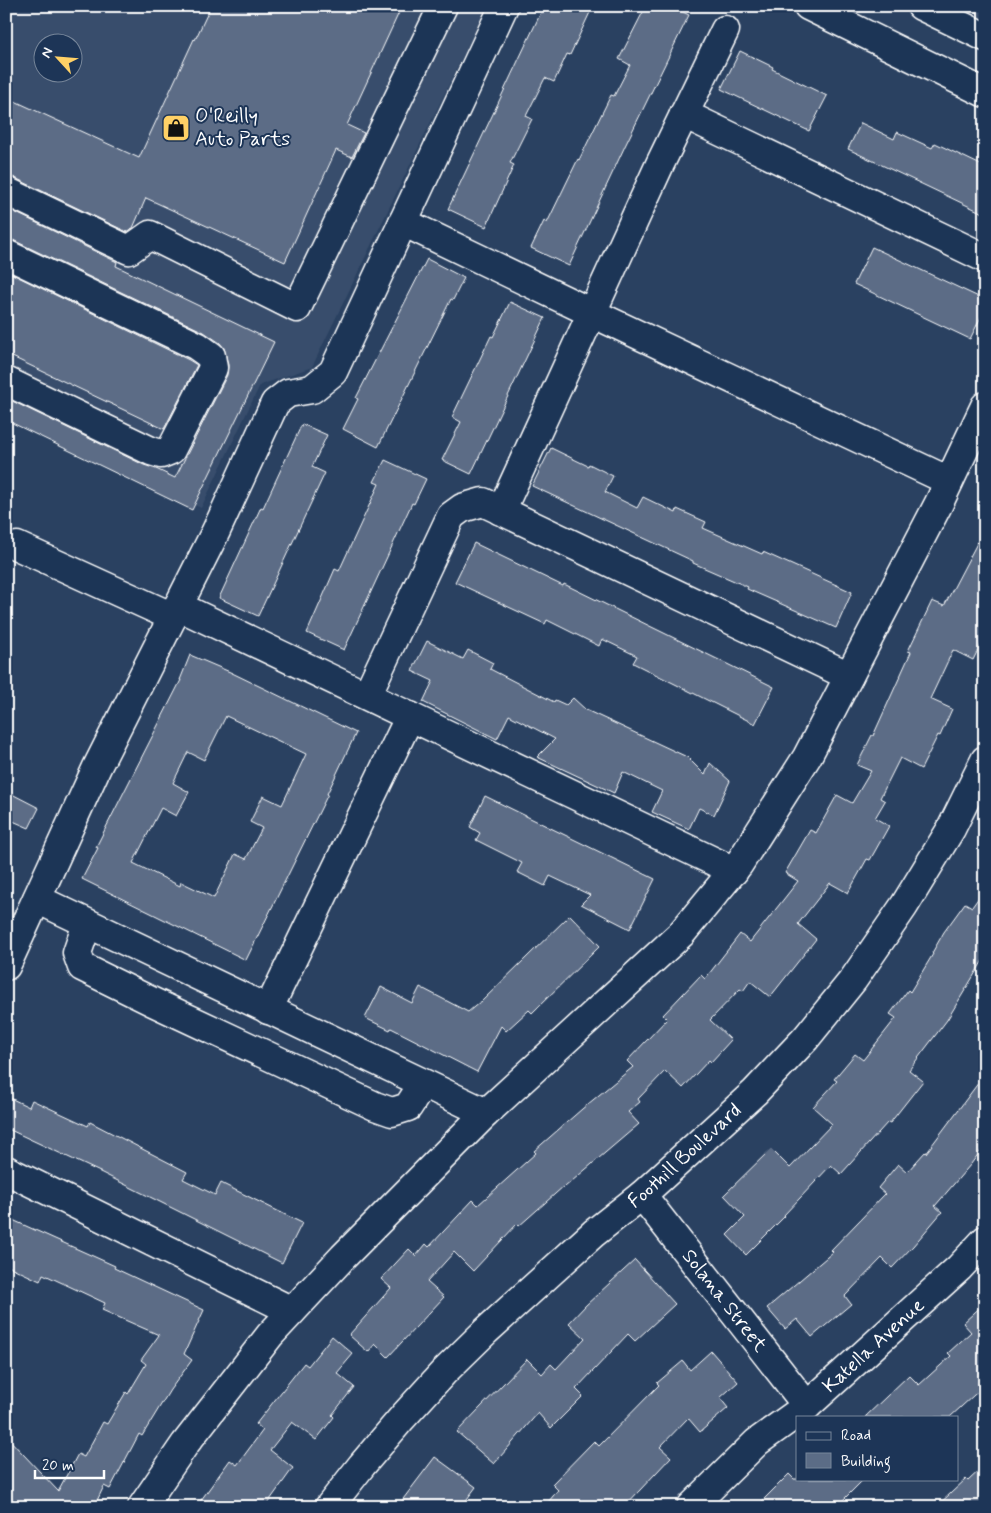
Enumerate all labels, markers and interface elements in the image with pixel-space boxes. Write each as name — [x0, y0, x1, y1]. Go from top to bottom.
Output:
north arrow — [32, 32, 82, 82]
text: N — [37, 45, 57, 61]
place label: O'Reilly Auto Parts — [195, 103, 290, 153]
shop icon: O'Reilly Auto Parts — [161, 113, 191, 143]
street label: Foothill Boulevard — [622, 1097, 747, 1215]
street label: Solana Street — [676, 1243, 774, 1358]
street label: Katella Avenue — [817, 1292, 930, 1399]
legend — [796, 1416, 958, 1480]
text: Road — [841, 1426, 871, 1446]
scale bar — [35, 1448, 104, 1480]
text: Building — [841, 1452, 891, 1473]
text: 20 m — [42, 1456, 74, 1476]

